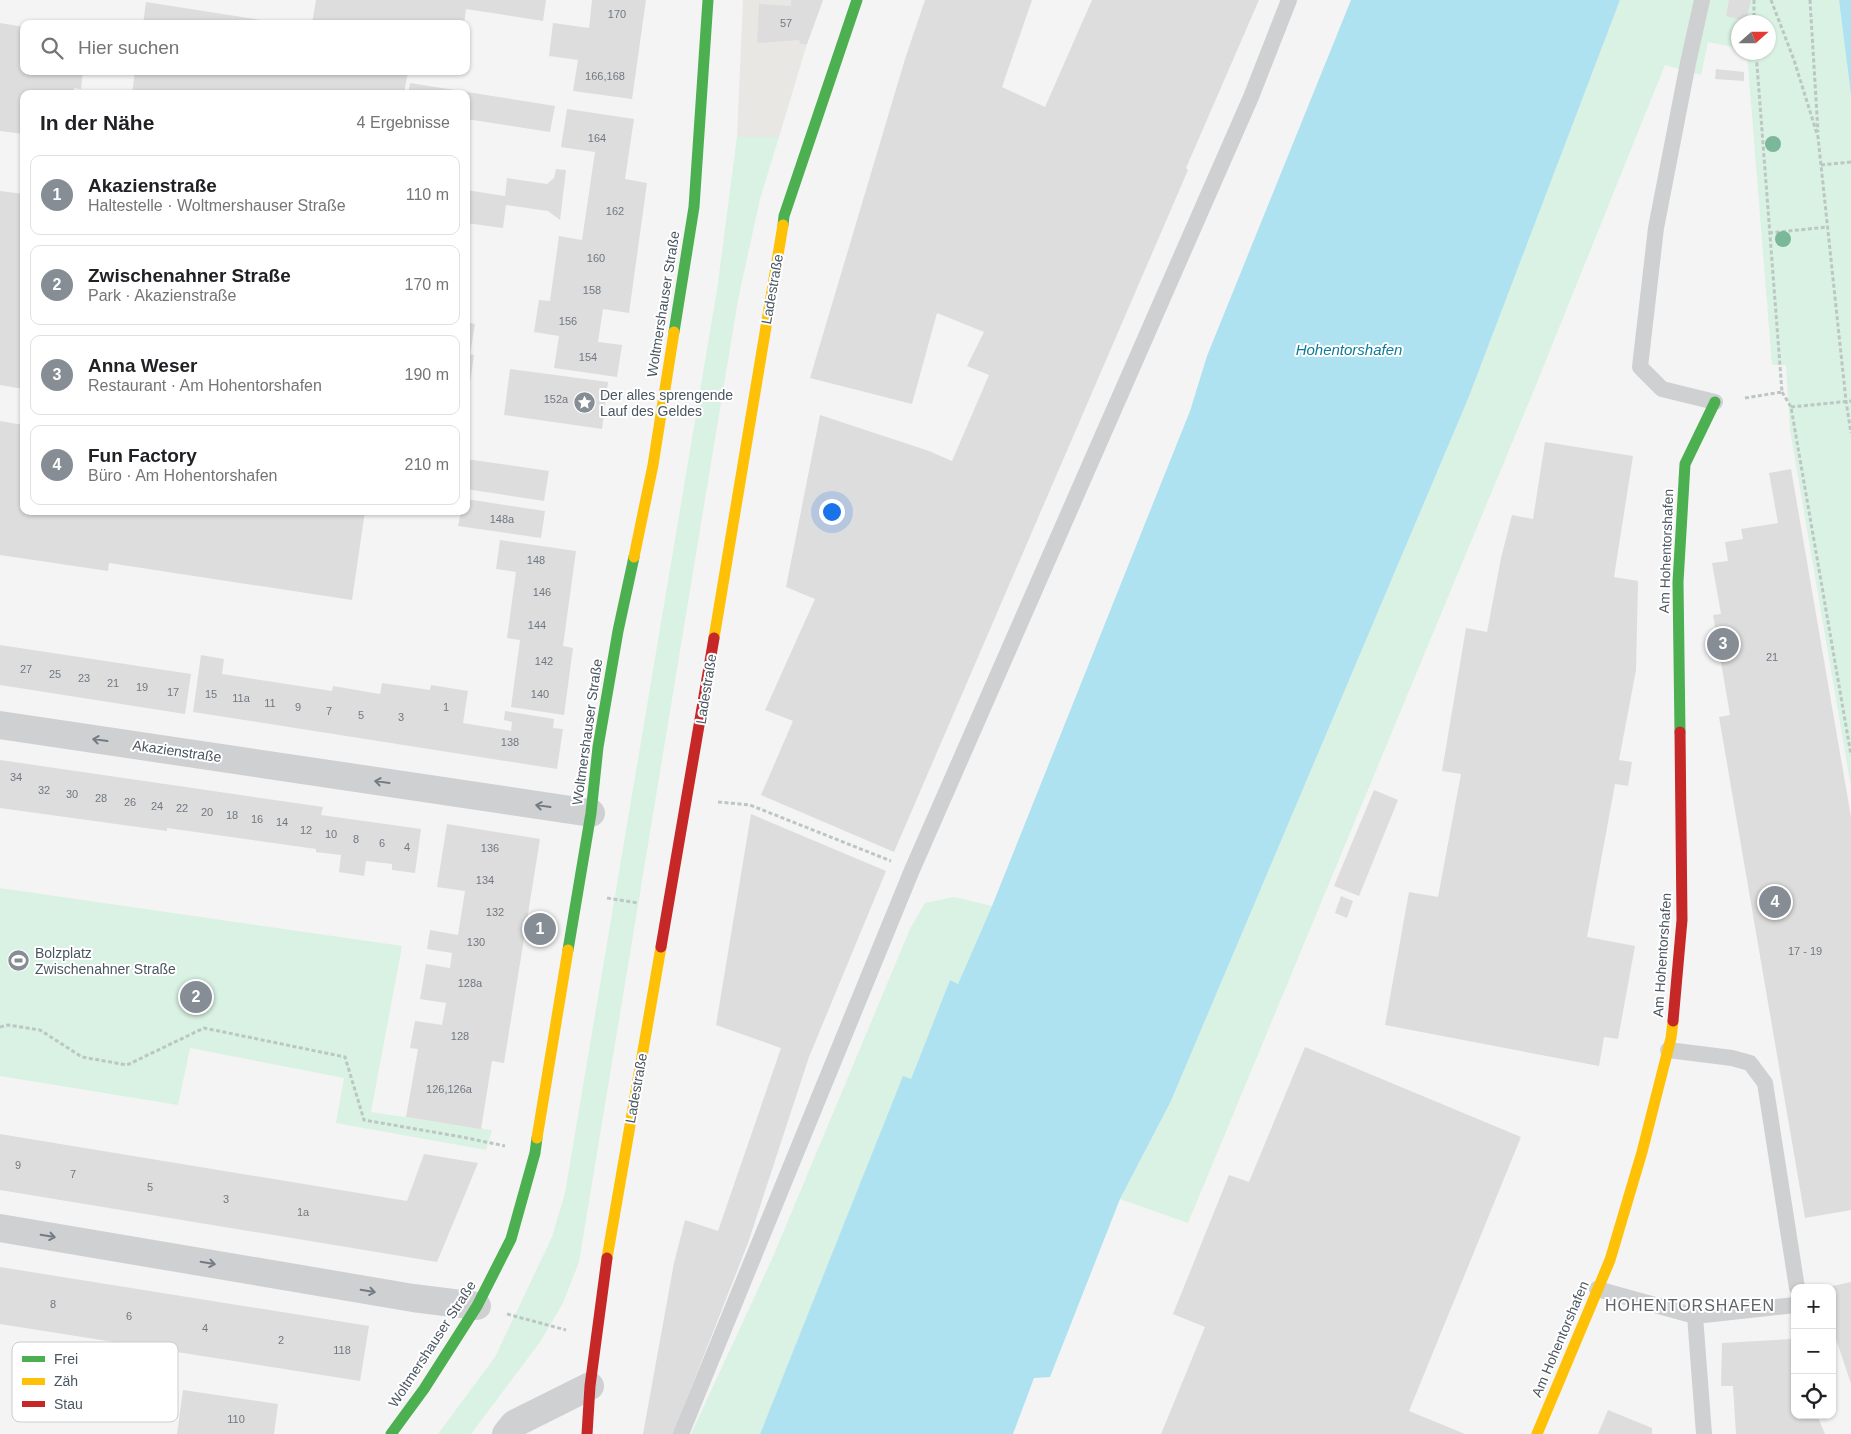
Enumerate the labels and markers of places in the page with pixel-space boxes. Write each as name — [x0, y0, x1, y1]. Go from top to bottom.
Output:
place label: Der alles sprengende Lauf des Geldes — [600, 387, 733, 419]
place icon: Der alles sprengende Lauf des Geldes — [572, 391, 596, 415]
pin: 3 — [1707, 625, 1739, 663]
pin: 4 — [1759, 883, 1791, 921]
pin: 1 — [524, 910, 556, 948]
place label: Bolzplatz Zwischenahner Straße — [35, 945, 176, 977]
sports icon: Bolzplatz Zwischenahner Straße — [7, 949, 31, 973]
pin: 2 — [180, 978, 212, 1016]

